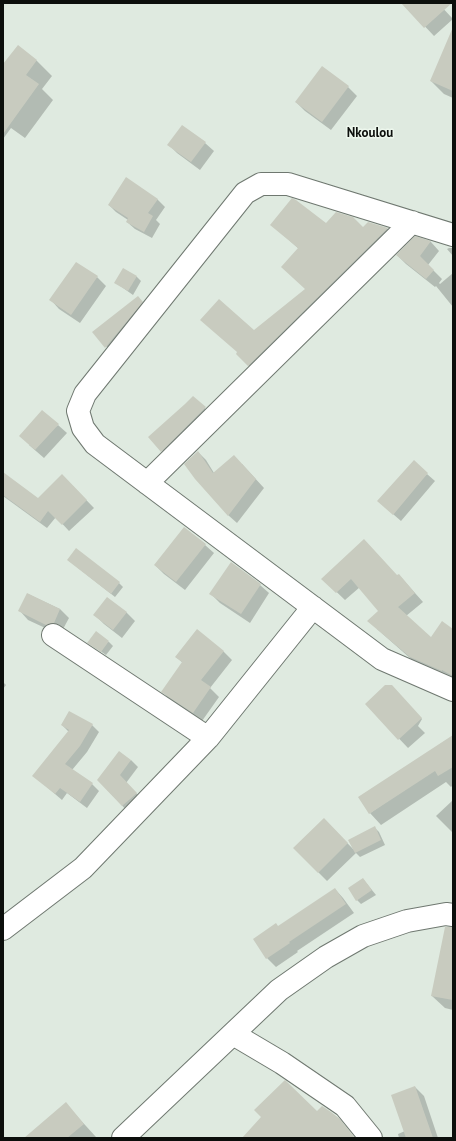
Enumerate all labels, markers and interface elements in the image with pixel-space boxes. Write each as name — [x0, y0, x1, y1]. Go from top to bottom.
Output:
district label: Nkoulou — [347, 125, 393, 141]

